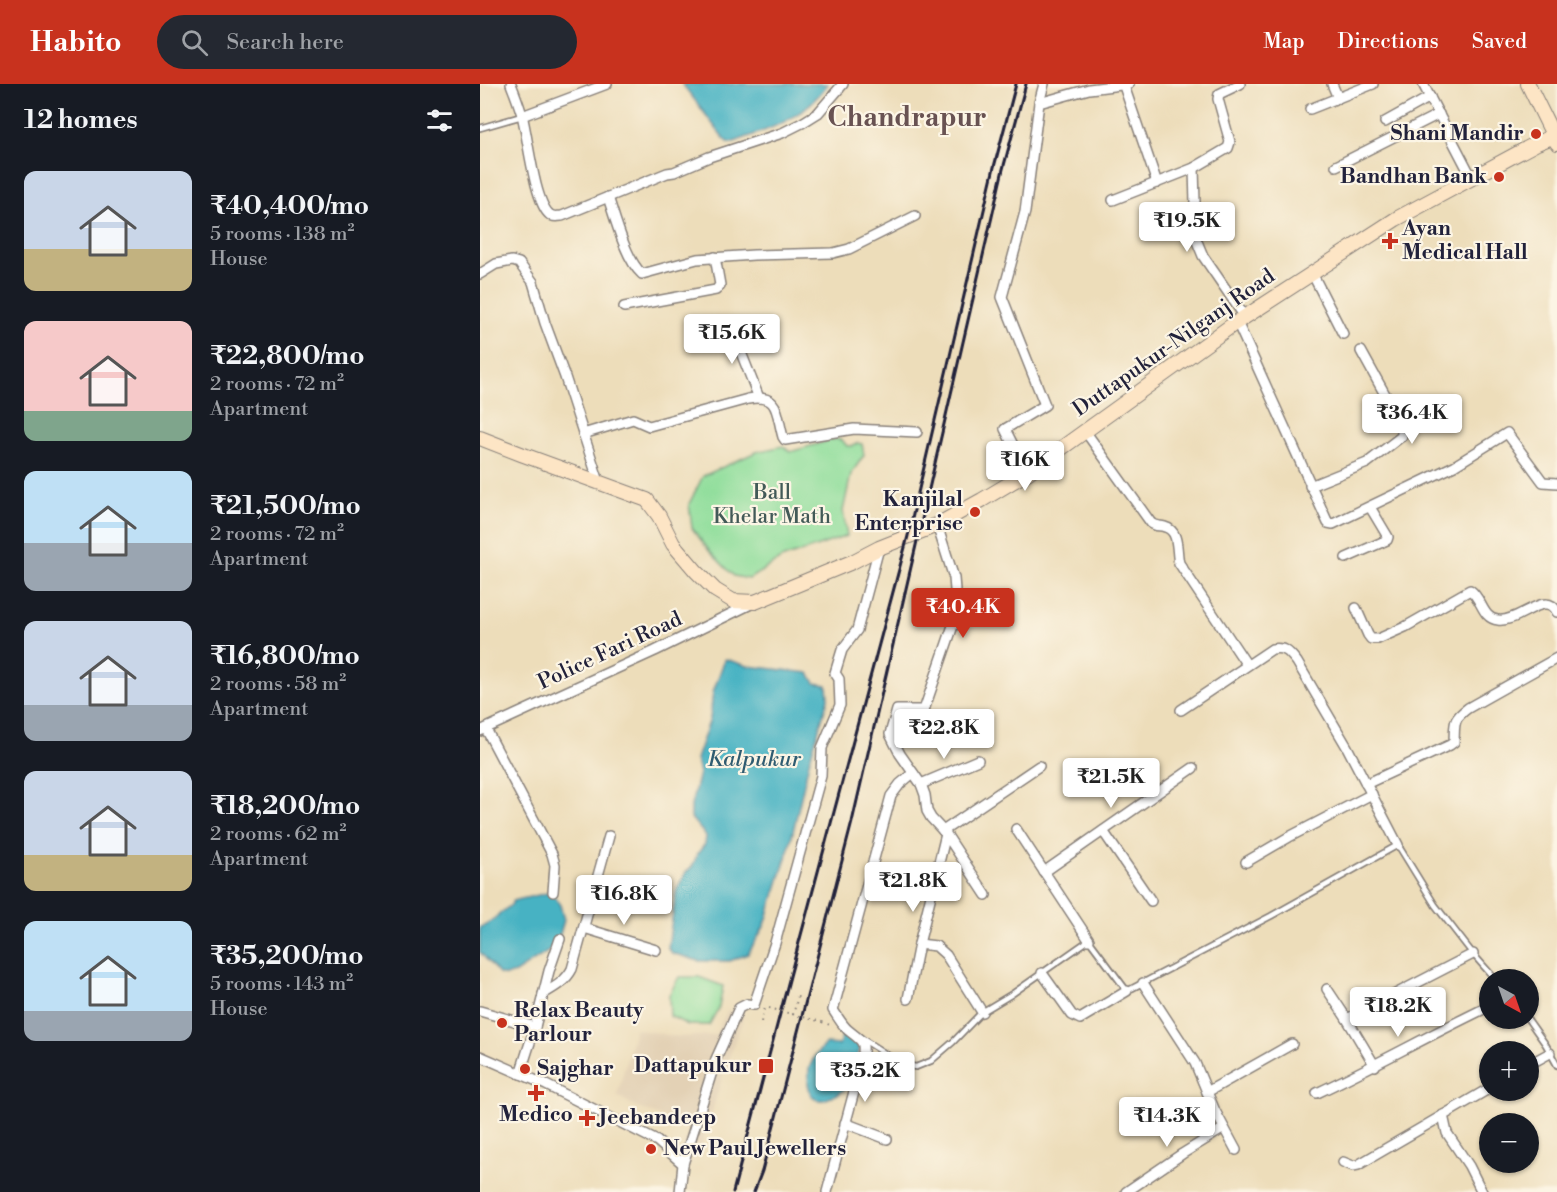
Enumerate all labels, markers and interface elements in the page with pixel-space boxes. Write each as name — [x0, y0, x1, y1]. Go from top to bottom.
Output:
search box — [157, 15, 577, 69]
text: Habito — [30, 25, 121, 60]
icon: search — [178, 26, 211, 59]
text: Search here — [226, 29, 344, 56]
text: Map — [1263, 29, 1305, 55]
text: Directions — [1338, 29, 1439, 55]
text: Saved — [1472, 29, 1527, 55]
district label: Chandrapur — [827, 101, 987, 135]
text: 12 homes — [24, 104, 138, 136]
icon: filters — [423, 104, 456, 137]
place label: Shani Mandir — [1390, 121, 1524, 147]
marker: Shani Mandir — [1529, 127, 1543, 141]
place label: Bandhan Bank — [1340, 164, 1488, 190]
marker: Bandhan Bank — [1492, 170, 1506, 184]
text: ₹40,400/mo — [210, 190, 369, 222]
icon: home — [72, 195, 144, 267]
pin: ₹19.5K — [1138, 202, 1236, 253]
text: ₹19.5K — [1153, 209, 1221, 234]
place label: Ayan Medical Hall — [1401, 216, 1528, 266]
text: 5 rooms · 138 m² — [210, 222, 354, 247]
marker: Ayan Medical Hall — [1383, 234, 1397, 248]
text: House — [210, 247, 268, 272]
street label: Duttapukur-Nilganj Road — [1068, 263, 1280, 423]
pin: ₹15.6K — [683, 314, 781, 365]
text: ₹15.6K — [698, 321, 766, 346]
text: ₹22,800/mo — [210, 340, 365, 372]
icon: home — [72, 345, 144, 417]
text: 2 rooms · 72 m² — [210, 372, 344, 397]
pin: ₹36.4K — [1363, 394, 1461, 445]
text: Apartment — [210, 397, 308, 422]
text: ₹36.4K — [1376, 401, 1448, 426]
pin: ₹16K — [989, 441, 1061, 492]
text: ₹16K — [1000, 448, 1050, 473]
park label: Ball Khelar Math — [713, 480, 832, 530]
place label: Kanjilal Enterprise — [855, 487, 963, 537]
text: ₹21,500/mo — [210, 490, 361, 522]
icon: home — [72, 495, 144, 567]
marker: Kanjilal Enterprise — [968, 505, 982, 519]
text: 2 rooms · 72 m² — [210, 522, 344, 547]
text: Apartment — [210, 547, 308, 572]
pin: ₹40.4K — [914, 588, 1012, 639]
text: ₹40.4K — [925, 595, 1001, 620]
street label: Police Fari Road — [534, 606, 686, 696]
text: ₹16,800/mo — [210, 640, 360, 672]
icon: home — [72, 645, 144, 717]
text: 2 rooms · 58 m² — [210, 672, 346, 697]
text: Apartment — [210, 697, 308, 722]
pin: ₹22.8K — [895, 709, 993, 760]
text: ₹22.8K — [908, 716, 980, 741]
water label: Kalpukur — [707, 746, 802, 773]
pin: ₹21.5K — [1062, 758, 1160, 809]
text: ₹21.5K — [1077, 765, 1145, 790]
text: ₹18,200/mo — [210, 790, 360, 822]
icon: home — [72, 795, 144, 867]
text: 2 rooms · 62 m² — [210, 822, 346, 847]
text: Apartment — [210, 847, 308, 872]
pin: ₹21.8K — [864, 862, 962, 913]
text: ₹21.8K — [878, 869, 948, 894]
pin: ₹16.8K — [575, 875, 673, 926]
text: ₹16.8K — [590, 882, 658, 907]
text: ₹35,200/mo — [210, 940, 363, 972]
icon: home — [72, 945, 144, 1017]
north arrow — [1479, 969, 1539, 1029]
map controls — [1479, 969, 1539, 1173]
text: 5 rooms · 143 m² — [210, 972, 353, 997]
pin: ₹18.2K — [1349, 987, 1447, 1038]
text: ₹18.2K — [1364, 994, 1432, 1019]
text: House — [210, 997, 268, 1022]
place label: Relax Beauty Parlour — [514, 998, 644, 1048]
marker: Relax Beauty Parlour — [495, 1016, 509, 1030]
button: + — [1479, 1041, 1539, 1101]
pin: ₹35.2K — [816, 1052, 914, 1103]
place label: Dattapukur — [634, 1053, 752, 1079]
place label: Sajghar — [537, 1056, 614, 1082]
marker: Dattapukur — [757, 1057, 775, 1075]
text: ₹35.2K — [830, 1059, 900, 1084]
marker: Sajghar — [518, 1062, 532, 1076]
marker: Medico — [529, 1086, 543, 1100]
pin: ₹14.3K — [1118, 1097, 1216, 1148]
place label: Medico — [499, 1102, 573, 1128]
text: ₹14.3K — [1133, 1104, 1201, 1129]
place label: Jeebandeep — [596, 1105, 716, 1131]
marker: Jeebandeep — [580, 1111, 594, 1125]
button: − — [1479, 1113, 1539, 1173]
place label: New Paul Jewellers — [663, 1136, 846, 1162]
marker: New Paul Jewellers — [644, 1142, 658, 1156]

